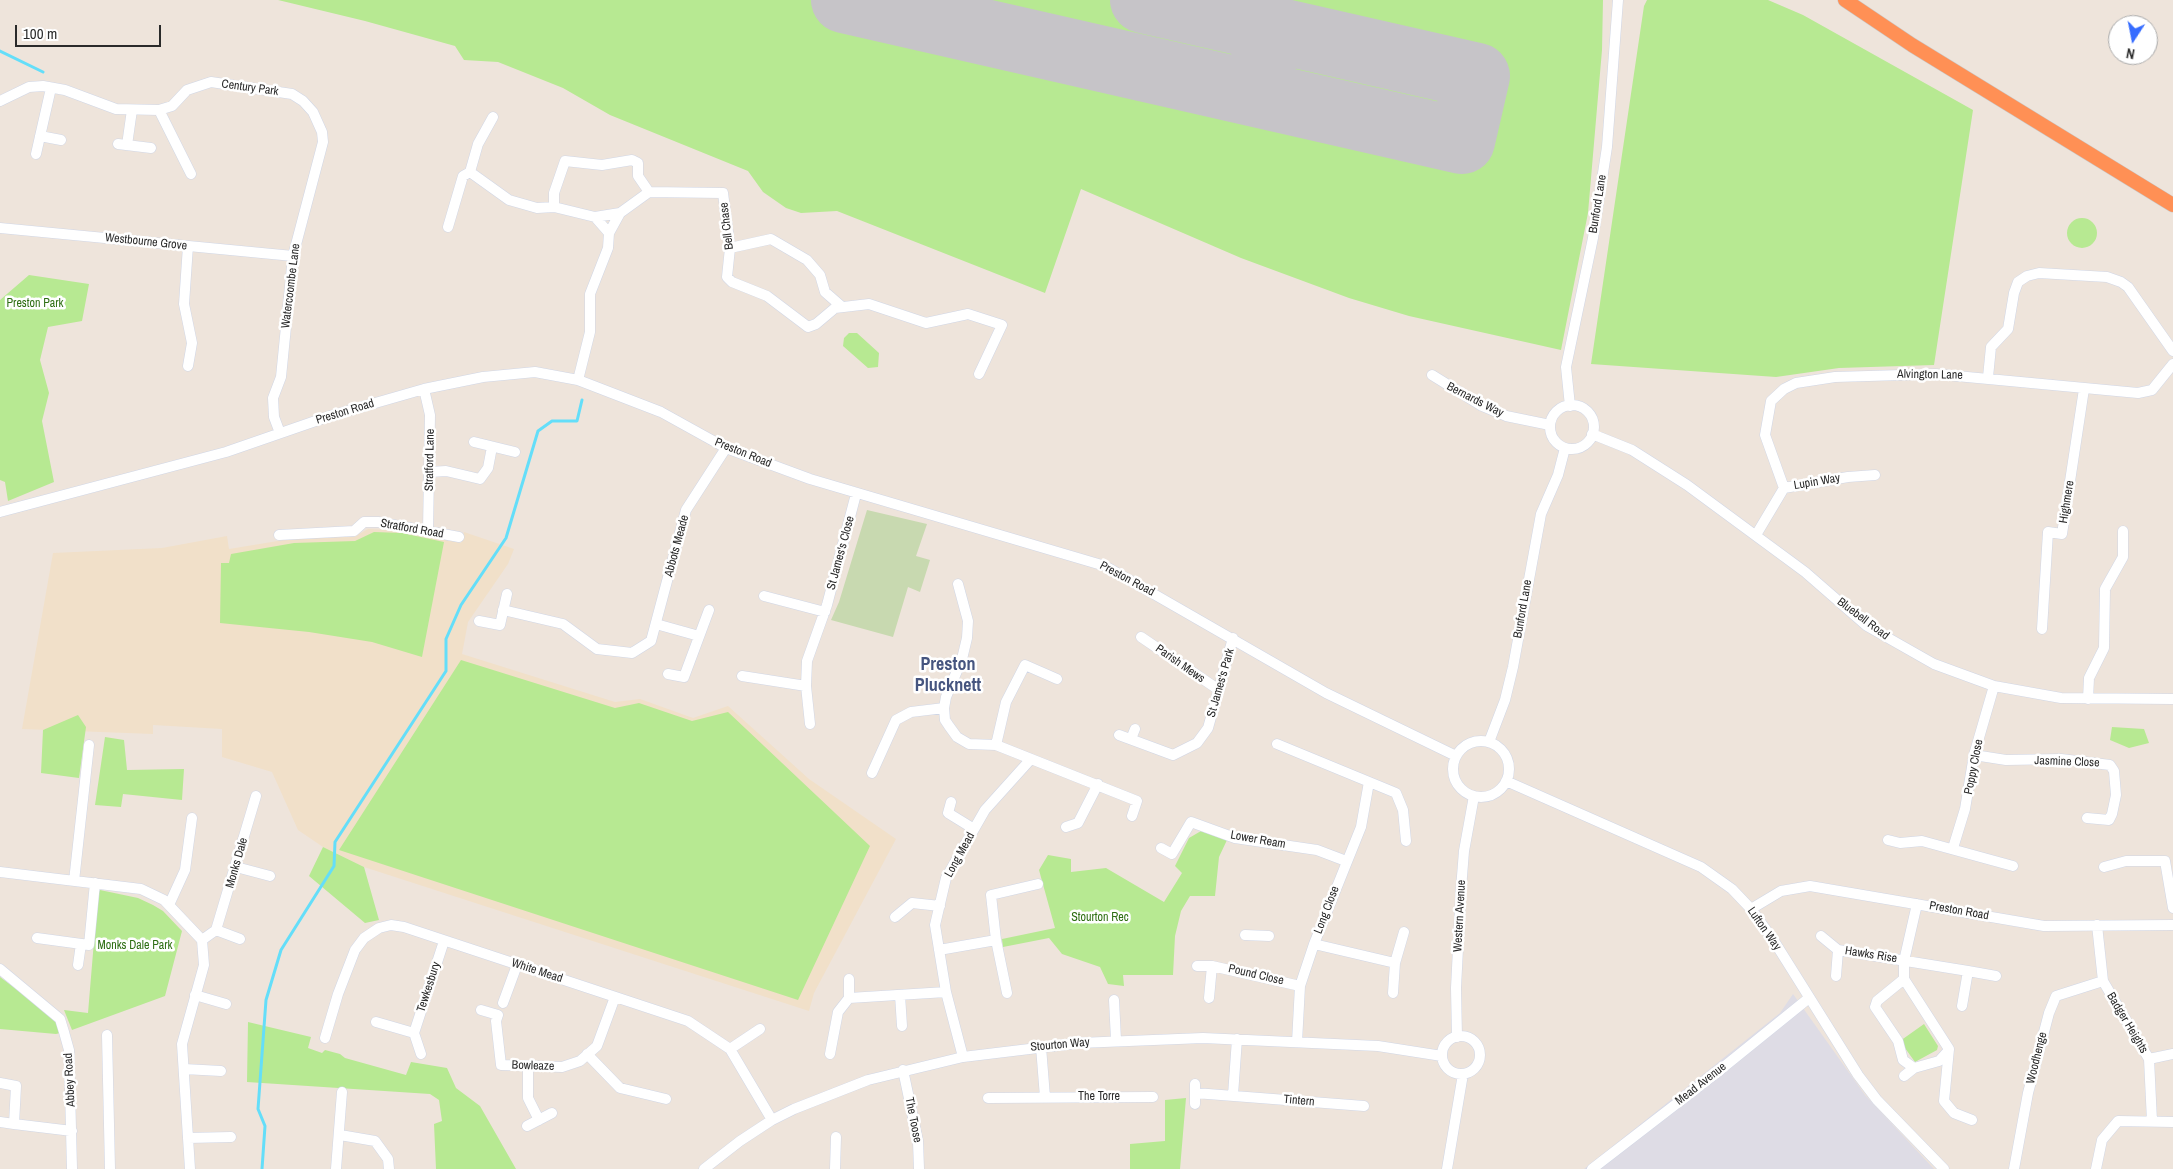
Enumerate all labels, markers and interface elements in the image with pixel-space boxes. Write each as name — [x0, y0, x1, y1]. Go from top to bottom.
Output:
scale bar — [18, 15, 164, 47]
north arrow — [2108, 15, 2158, 65]
text: 100 m — [23, 23, 57, 44]
text: N — [2125, 44, 2136, 63]
street label: Century Park — [221, 77, 279, 99]
street label: Bunford Lane — [1586, 174, 1610, 234]
street label: Bell Chase — [717, 202, 737, 250]
street label: Westbourne Grove — [104, 231, 188, 253]
street label: Watercoombe Lane — [279, 243, 303, 329]
park label: Preston Park — [7, 297, 63, 311]
street label: Alvington Lane — [1897, 367, 1963, 383]
street label: Bernards Way — [1444, 380, 1506, 420]
street label: Preston Road — [314, 396, 376, 428]
street label: Stratford Lane — [422, 429, 438, 491]
street label: Preston Road — [712, 435, 774, 471]
street label: Lupin Way — [1793, 471, 1841, 493]
street label: Highmere — [2057, 480, 2077, 524]
street label: Abbots Meade — [662, 513, 692, 579]
street label: St James's Close — [824, 515, 858, 591]
street label: Stratford Road — [379, 516, 445, 542]
street label: Preston Road — [1097, 559, 1157, 599]
street label: Bunford Lane — [1511, 579, 1535, 639]
street label: Bluebell Road — [1834, 595, 1892, 643]
street label: Parish Mews — [1153, 642, 1207, 686]
street label: St James's Park — [1204, 647, 1238, 719]
district label: Preston Plucknett — [915, 654, 981, 696]
street label: Poppy Close — [1962, 738, 1986, 796]
street label: Jasmine Close — [2034, 754, 2100, 770]
street label: Lower Ream — [1229, 828, 1287, 852]
street label: Long Mead — [942, 830, 978, 880]
street label: Monks Dale — [223, 836, 251, 890]
street label: Western Avenue — [1451, 879, 1469, 953]
street label: Long Close — [1311, 884, 1343, 936]
street label: Preston Road — [1928, 899, 1990, 923]
street label: Lufton Way — [1744, 905, 1784, 953]
park label: Stourton Rec — [1071, 911, 1129, 925]
park label: Monks Dale Park — [98, 939, 172, 953]
street label: Hawks Rise — [1844, 944, 1898, 966]
street label: White Mead — [510, 956, 564, 986]
street label: Tewkesbury — [414, 960, 444, 1014]
street label: Pound Close — [1227, 962, 1285, 988]
street label: Badger Heights — [2103, 990, 2151, 1056]
street label: Woodhenge — [2024, 1031, 2050, 1085]
street label: Stourton Way — [1030, 1035, 1090, 1055]
street label: Abbey Road — [61, 1053, 79, 1107]
street label: Bowleaze — [511, 1058, 555, 1074]
street label: Mead Avenue — [1673, 1060, 1729, 1108]
street label: The Torre — [1078, 1090, 1120, 1104]
street label: Tintern — [1283, 1092, 1315, 1110]
street label: The Toose — [902, 1096, 924, 1144]

